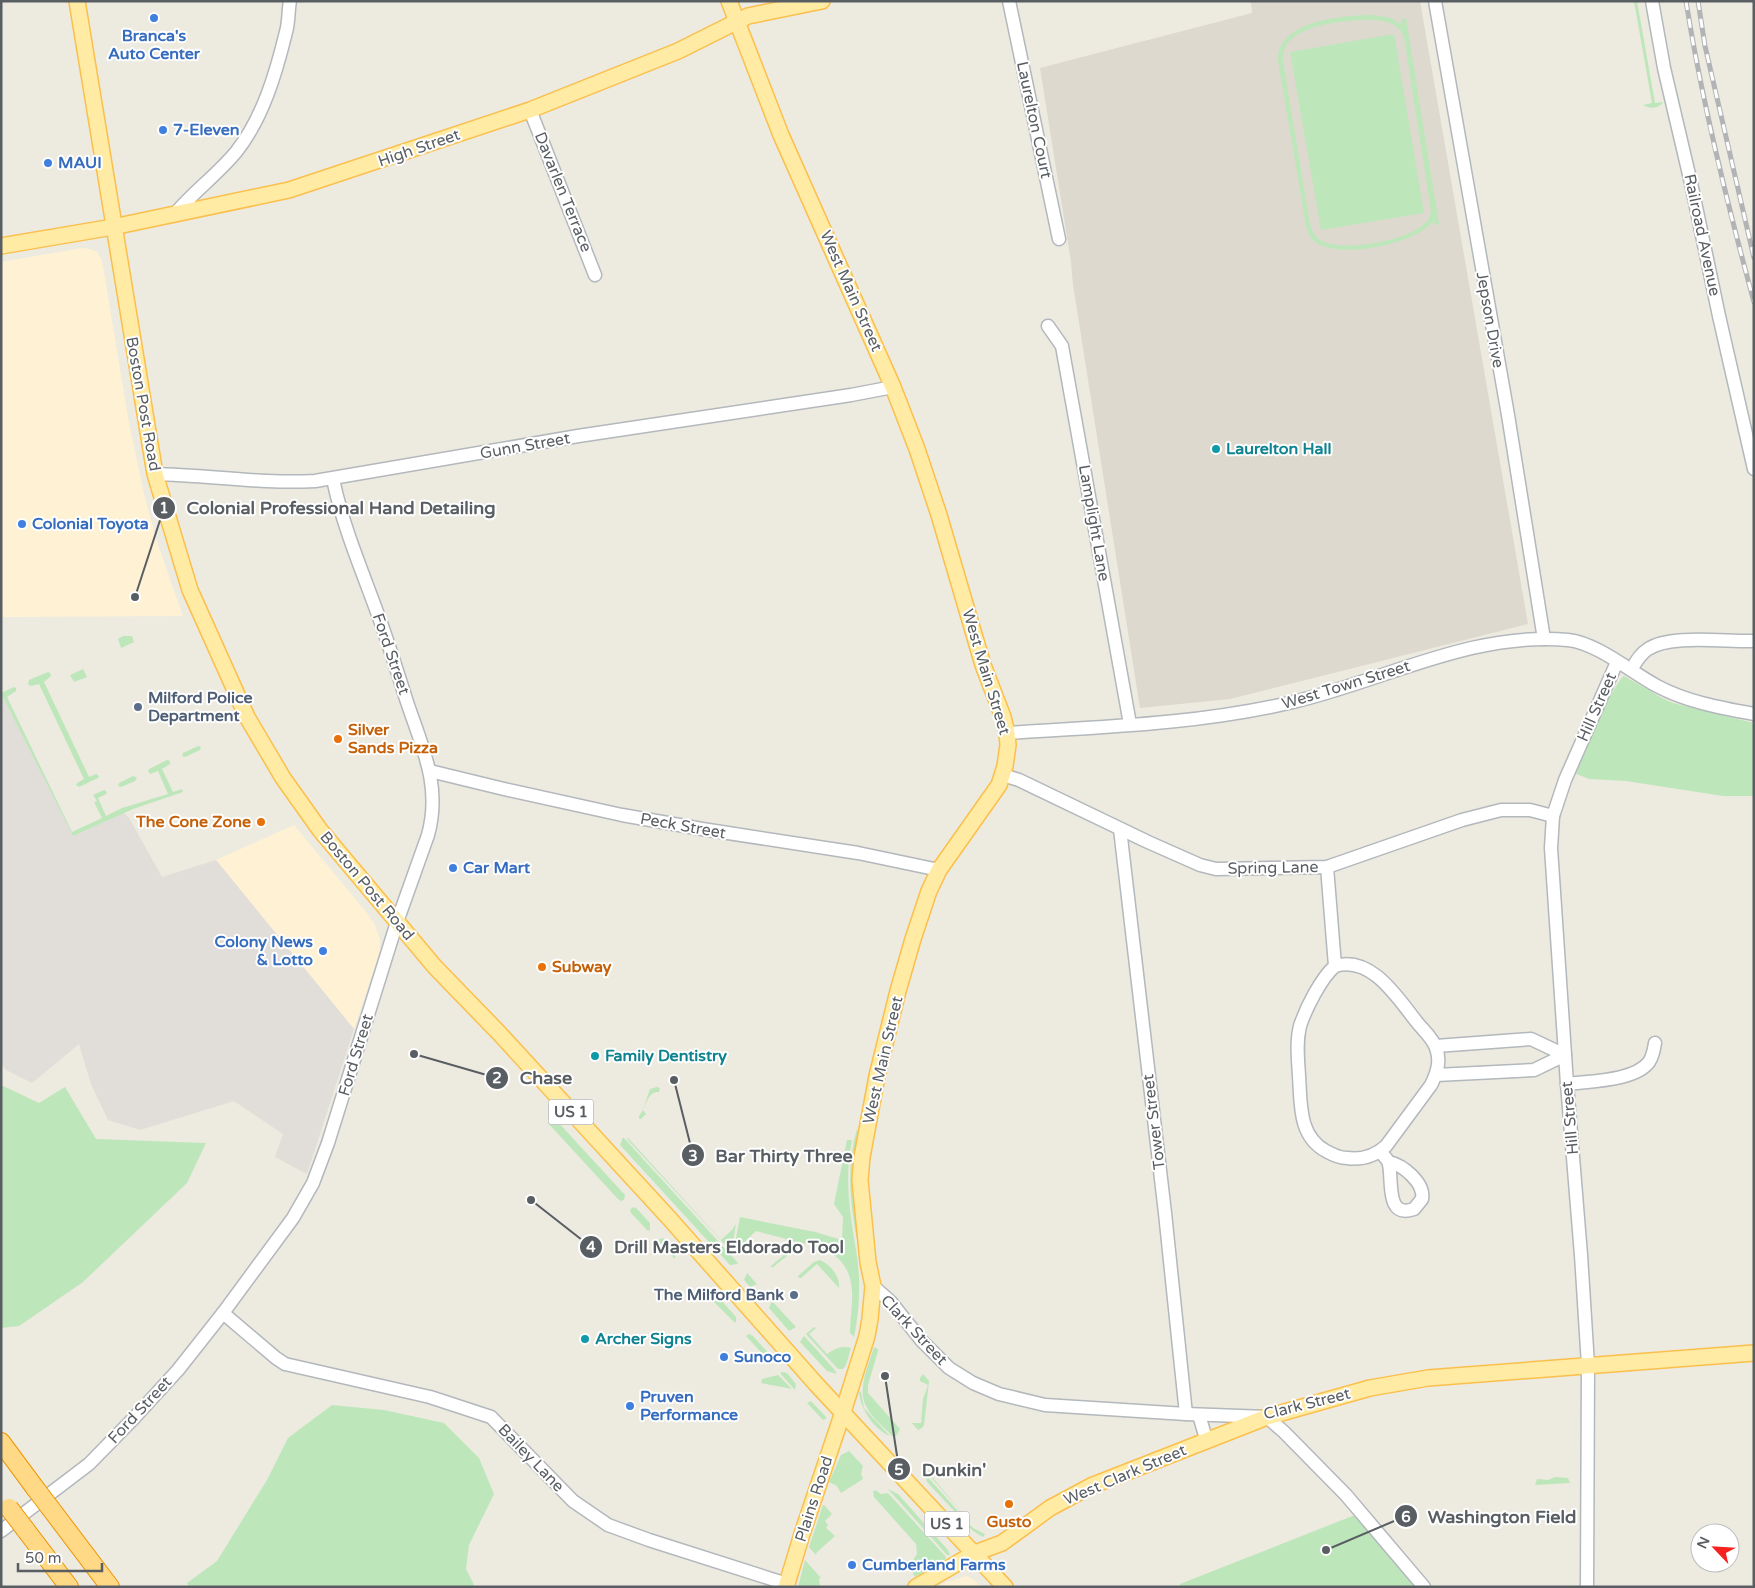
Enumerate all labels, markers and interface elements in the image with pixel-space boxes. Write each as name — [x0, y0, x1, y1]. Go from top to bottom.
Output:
marker: Branca's Auto Center — [148, 12, 160, 24]
place label: Branca's Auto Center — [108, 26, 201, 64]
street label: Laurelton Court — [1012, 60, 1056, 180]
place label: 7-Eleven — [173, 120, 240, 140]
marker: 7-Eleven — [157, 124, 169, 136]
street label: High Street — [375, 125, 463, 171]
street label: Davarlen Terrace — [530, 129, 596, 255]
place label: MAUI — [58, 153, 102, 173]
marker: MAUI — [42, 157, 54, 169]
street label: Railroad Avenue — [1679, 172, 1725, 298]
street label: West Main Street — [815, 227, 887, 355]
street label: Jepson Drive — [1472, 270, 1508, 370]
street label: Boston Post Road — [121, 335, 165, 473]
street label: Gunn Street — [478, 428, 572, 464]
place label: Laurelton Hall — [1226, 439, 1332, 459]
marker: Laurelton Hall — [1210, 443, 1222, 455]
street label: Lamplight Lane — [1074, 463, 1114, 583]
callout: Colonial Professional Hand Detailing — [152, 492, 506, 525]
text: Colonial Professional Hand Detailing — [186, 497, 496, 519]
text: 1 — [159, 499, 169, 517]
place label: Colonial Toyota — [32, 514, 149, 534]
marker: Colonial Toyota — [16, 518, 28, 530]
street label: West Main Street — [957, 607, 1015, 737]
street label: Ford Street — [368, 611, 414, 697]
street label: West Town Street — [1279, 656, 1413, 714]
street label: Hill Street — [1573, 669, 1621, 745]
place label: Milford Police Department — [148, 688, 253, 726]
marker: Milford Police Department — [132, 701, 144, 713]
place label: Silver Sands Pizza — [348, 720, 438, 758]
marker: Silver Sands Pizza — [332, 733, 344, 745]
street label: Peck Street — [639, 809, 727, 843]
place label: The Cone Zone — [135, 812, 251, 832]
marker: The Cone Zone — [255, 816, 267, 828]
street label: Boston Post Road — [316, 827, 418, 945]
street label: Spring Lane — [1227, 857, 1319, 879]
place label: Car Mart — [463, 858, 531, 878]
marker: Car Mart — [447, 862, 459, 874]
place label: Colony News & Lotto — [214, 932, 313, 970]
marker: Colony News & Lotto — [317, 945, 329, 957]
place label: Subway — [552, 957, 612, 977]
marker: Subway — [536, 961, 548, 973]
street label: West Main Street — [859, 994, 907, 1126]
street label: Ford Street — [334, 1012, 378, 1098]
place label: Family Dentistry — [605, 1046, 727, 1066]
marker: Family Dentistry — [589, 1050, 601, 1062]
callout: Chase — [485, 1062, 582, 1095]
text: Chase — [520, 1067, 572, 1089]
text: 2 — [492, 1069, 502, 1087]
street label: Tower Street — [1138, 1073, 1170, 1171]
street label: Hill Street — [1557, 1080, 1583, 1156]
road number: US 1 — [548, 1100, 594, 1124]
callout: Bar Thirty Three — [680, 1139, 863, 1172]
text: Bar Thirty Three — [715, 1145, 853, 1167]
text: 3 — [688, 1147, 698, 1165]
callout: Drill Masters Eldorado Tool — [579, 1230, 854, 1263]
text: Drill Masters Eldorado Tool — [614, 1236, 844, 1258]
text: 4 — [586, 1238, 596, 1256]
place label: The Milford Bank — [653, 1285, 784, 1305]
marker: The Milford Bank — [788, 1289, 800, 1301]
street label: Clark Street — [876, 1291, 952, 1369]
place label: Archer Signs — [595, 1329, 692, 1349]
marker: Archer Signs — [579, 1333, 591, 1345]
place label: Sunoco — [734, 1347, 791, 1367]
marker: Sunoco — [718, 1351, 730, 1363]
street label: Ford Street — [104, 1372, 176, 1448]
street label: Clark Street — [1261, 1384, 1353, 1424]
place label: Pruven Performance — [640, 1387, 738, 1425]
marker: Pruven Performance — [624, 1400, 636, 1412]
street label: Bailey Lane — [494, 1420, 568, 1496]
street label: West Clark Street — [1061, 1440, 1189, 1510]
street label: Plains Road — [791, 1453, 837, 1545]
callout: Dunkin' — [886, 1453, 996, 1486]
text: Dunkin' — [922, 1459, 986, 1481]
text: 5 — [894, 1461, 904, 1479]
marker: Gusto — [1003, 1498, 1015, 1510]
callout: Washington Field — [1393, 1500, 1587, 1533]
text: Washington Field — [1428, 1506, 1576, 1528]
text: 6 — [1401, 1508, 1411, 1526]
road number: US 1 — [924, 1512, 970, 1536]
place label: Gusto — [986, 1512, 1032, 1532]
north arrow — [1690, 1523, 1740, 1573]
text: N — [1694, 1534, 1714, 1551]
scale bar — [18, 1540, 101, 1572]
text: 50 m — [25, 1549, 62, 1567]
place label: Cumberland Farms — [862, 1555, 1006, 1575]
marker: Cumberland Farms — [846, 1559, 858, 1571]

